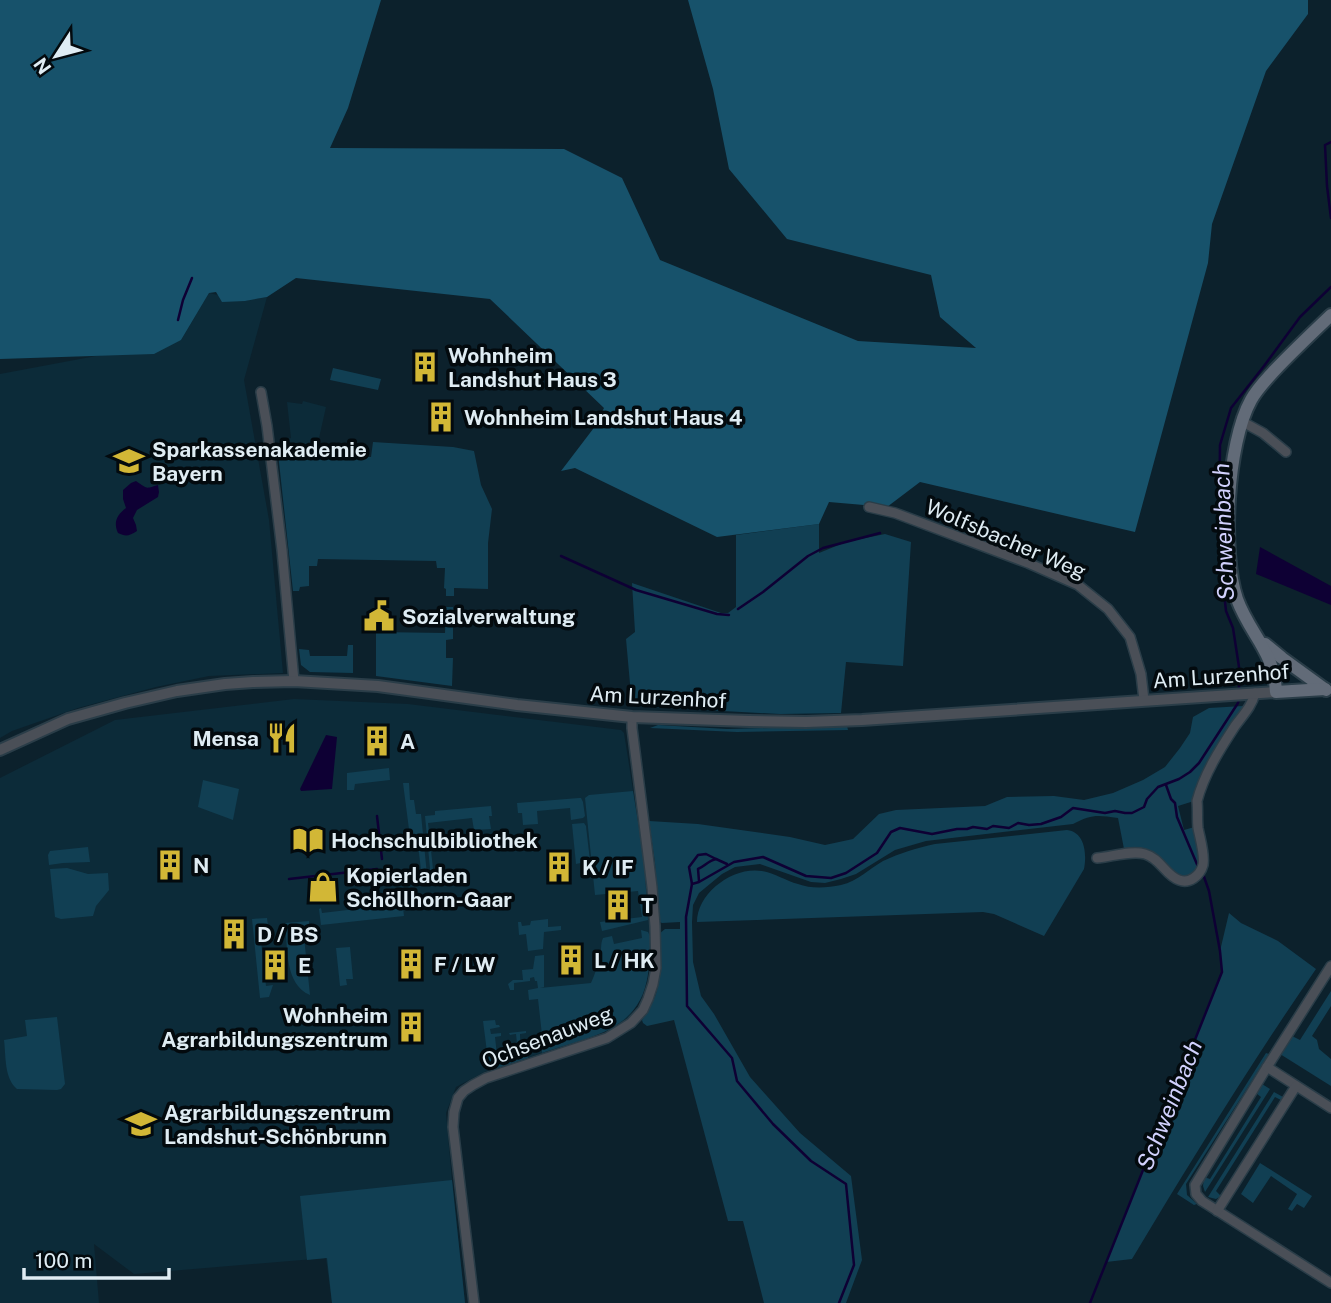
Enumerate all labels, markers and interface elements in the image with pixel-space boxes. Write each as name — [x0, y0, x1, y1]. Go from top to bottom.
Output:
north arrow — [21, 21, 91, 91]
text: N — [29, 54, 56, 78]
place label: Wohnheim Landshut Haus 3 — [448, 343, 617, 392]
building icon: Wohnheim Landshut Haus 3 — [408, 350, 442, 384]
building icon: Wohnheim Landshut Haus 4 — [424, 400, 458, 434]
place label: Wohnheim Landshut Haus 4 — [464, 405, 743, 430]
place label: Sparkassenakademie Bayern — [152, 437, 367, 486]
school or university icon: Sparkassenakademie Bayern — [112, 444, 146, 478]
water label: Schweinbach — [1207, 463, 1239, 601]
street label: Wolfsbacher Weg — [922, 494, 1090, 584]
public building icon: Sozialverwaltung — [362, 599, 396, 633]
place label: Sozialverwaltung — [402, 604, 575, 629]
street label: Am Lurzenhof — [1152, 659, 1290, 693]
street label: Am Lurzenhof — [589, 681, 727, 713]
restaurant icon: Mensa — [265, 721, 299, 755]
building icon: A — [360, 724, 394, 758]
place label: Mensa — [193, 726, 259, 751]
place label: A — [400, 729, 415, 754]
library icon: Hochschulbibliothek — [291, 823, 325, 857]
place label: Hochschulbibliothek — [331, 828, 538, 853]
building icon: N — [153, 848, 187, 882]
building icon: K / IF — [542, 850, 576, 884]
place label: N — [193, 853, 209, 878]
place label: K / IF — [582, 855, 634, 880]
place label: Kopierladen Schöllhorn-Gaar — [346, 863, 512, 912]
shop icon: Kopierladen Schöllhorn-Gaar — [306, 870, 340, 904]
building icon: T — [601, 888, 635, 922]
place label: T — [641, 893, 654, 918]
building icon: D / BS — [217, 917, 251, 951]
place label: D / BS — [257, 922, 319, 947]
building icon: L / HK — [554, 943, 588, 977]
building icon: F / LW — [394, 947, 428, 981]
building icon: E — [258, 948, 292, 982]
place label: L / HK — [594, 948, 655, 973]
place label: F / LW — [434, 952, 495, 977]
place label: E — [298, 953, 311, 978]
street label: Ochsenauweg — [478, 1001, 616, 1073]
place label: Wohnheim Agrarbildungszentrum — [161, 1003, 388, 1052]
building icon: Wohnheim Agrarbildungszentrum — [394, 1010, 428, 1044]
water label: Schweinbach — [1131, 1036, 1207, 1174]
place label: Agrarbildungszentrum Landshut-Schönbrunn — [164, 1100, 391, 1149]
school or university icon: Agrarbildungszentrum Landshut-Schönbrunn — [124, 1107, 158, 1141]
scale bar — [24, 1236, 170, 1280]
text: 100 m — [35, 1248, 92, 1273]

